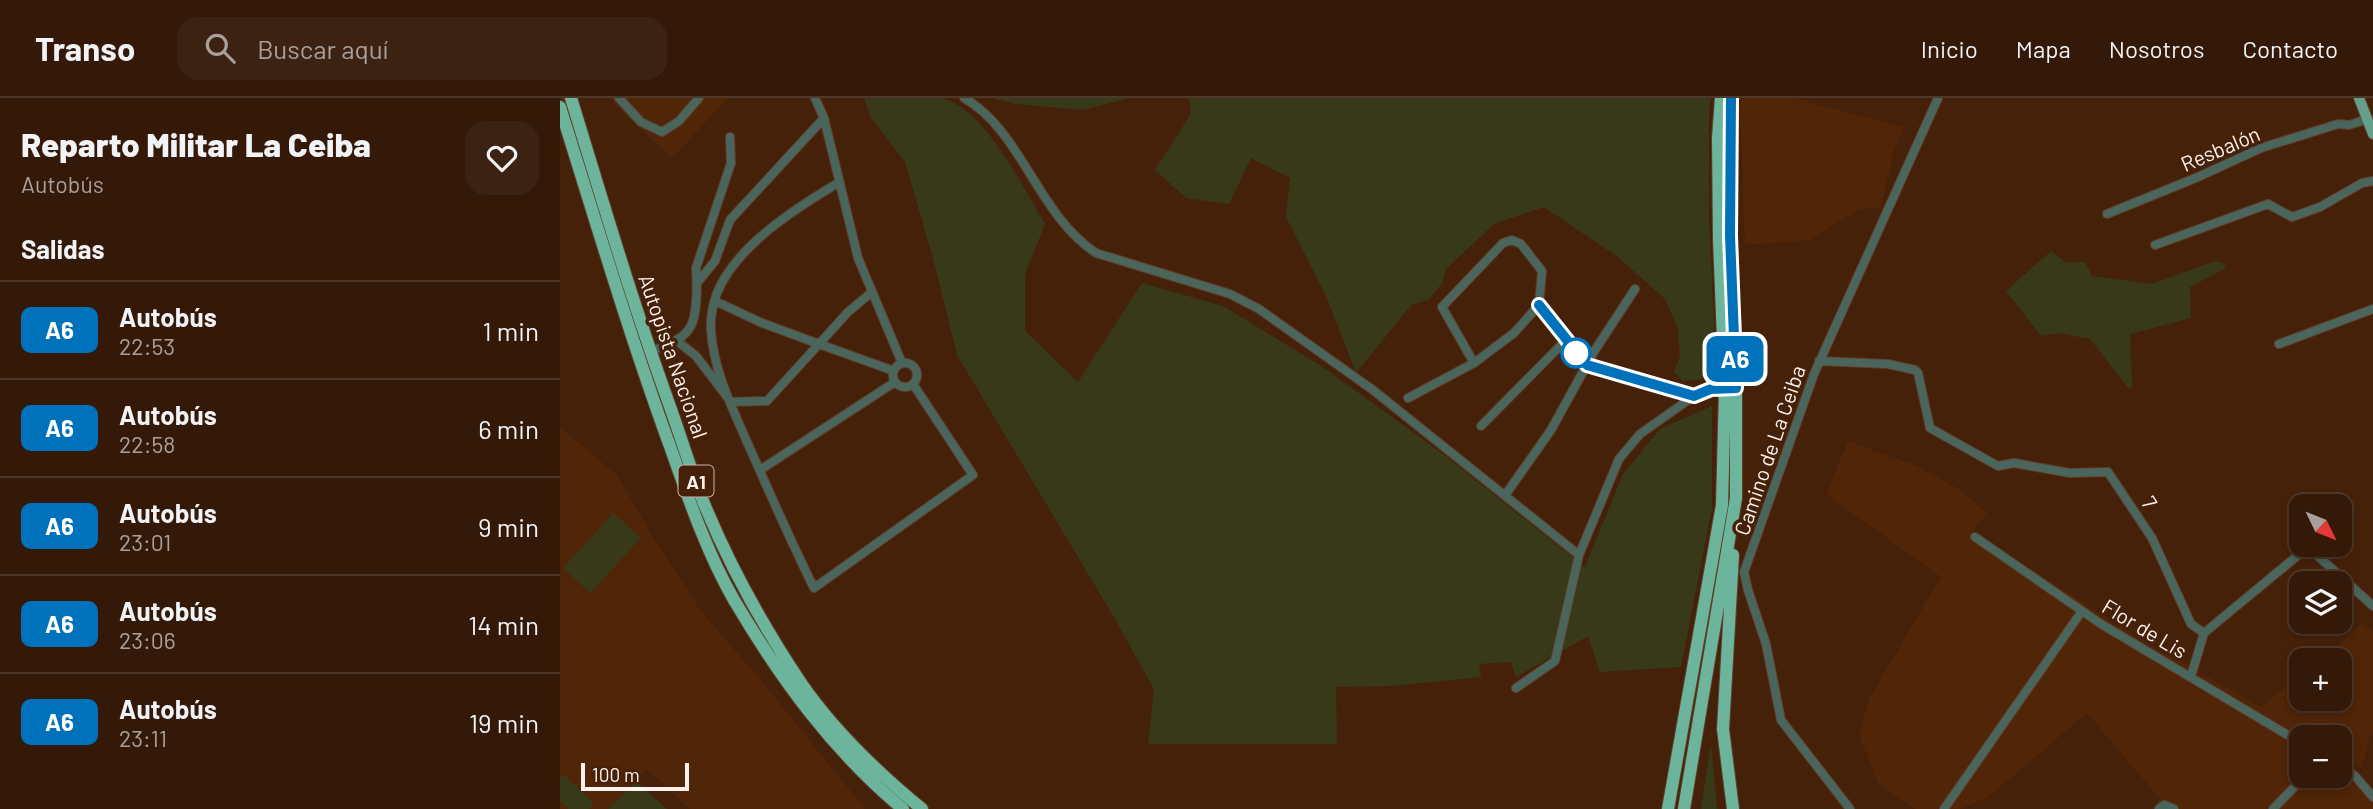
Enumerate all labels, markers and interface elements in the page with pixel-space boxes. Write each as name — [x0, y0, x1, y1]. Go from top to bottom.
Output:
search box — [177, 17, 667, 80]
text: Transo — [35, 28, 135, 68]
icon: search — [201, 29, 239, 67]
text: Buscar aquí — [257, 33, 388, 64]
text: Inicio — [1921, 34, 1978, 63]
text: Mapa — [2016, 34, 2071, 63]
text: Nosotros — [2109, 34, 2205, 63]
text: Contacto — [2243, 34, 2338, 63]
street label: Resbalón — [2177, 120, 2263, 176]
button: heart — [465, 121, 539, 195]
text: Reparto Militar La Ceiba — [21, 124, 371, 164]
text: Autobús — [21, 170, 104, 198]
text: Salidas — [21, 233, 105, 264]
street label: Autopista Nacional — [634, 271, 714, 441]
text: Autobús — [119, 301, 217, 332]
text: A6 — [45, 315, 74, 344]
text: 1 min — [483, 315, 539, 346]
text: 22:53 — [119, 332, 175, 360]
line badge: A6 — [1704, 336, 1766, 382]
unlabelled marker — [1561, 338, 1591, 368]
text: A6 — [1721, 344, 1750, 373]
street label: Camino de La Ceiba — [1728, 362, 1810, 538]
text: Autobús — [119, 399, 217, 430]
text: A6 — [45, 413, 74, 442]
text: 6 min — [478, 413, 539, 444]
text: 22:58 — [119, 430, 175, 458]
road number: A1 — [678, 466, 714, 496]
street label: 7 — [2137, 491, 2163, 513]
north arrow — [2289, 494, 2352, 556]
map controls — [2289, 494, 2352, 788]
text: Autobús — [119, 497, 217, 528]
text: A6 — [45, 511, 74, 540]
text: 9 min — [478, 511, 539, 542]
text: 23:01 — [119, 528, 171, 556]
button: layers — [2289, 571, 2352, 634]
street label: Flor de Lis — [2098, 593, 2192, 663]
text: Autobús — [119, 595, 217, 626]
text: A6 — [45, 609, 74, 638]
text: 14 min — [468, 609, 539, 640]
text: 23:06 — [119, 626, 176, 654]
button: + — [2289, 648, 2352, 711]
text: Autobús — [119, 693, 217, 724]
text: A6 — [45, 707, 74, 736]
text: 19 min — [469, 707, 539, 738]
text: 23:11 — [119, 724, 167, 752]
button: − — [2289, 725, 2352, 788]
scale bar — [581, 760, 690, 792]
text: 100 m — [592, 763, 640, 786]

